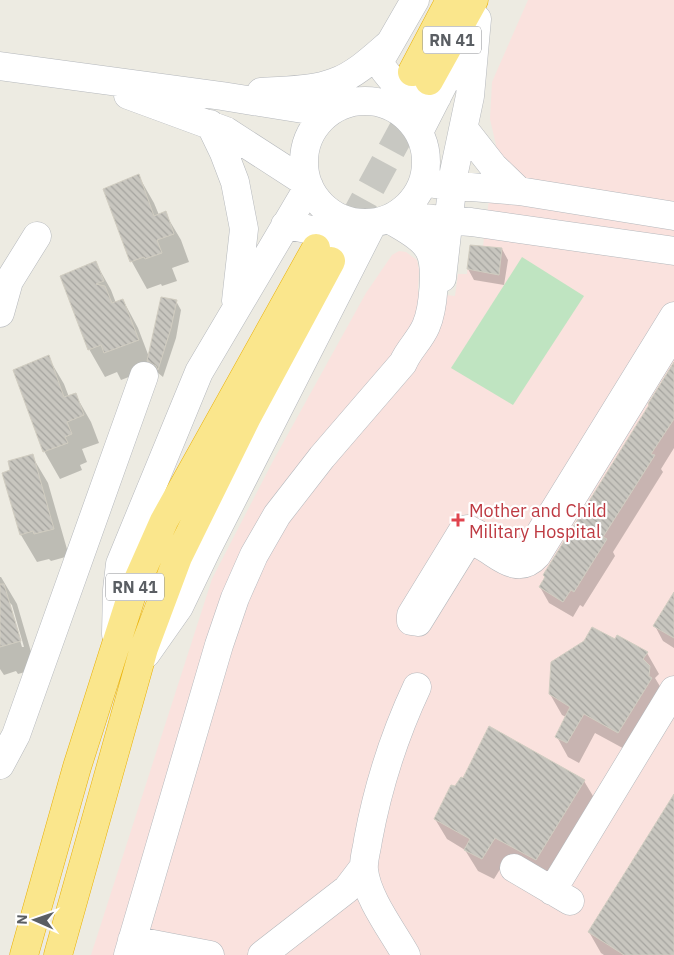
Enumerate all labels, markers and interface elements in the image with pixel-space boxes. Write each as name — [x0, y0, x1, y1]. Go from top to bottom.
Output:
road number: RN 41 — [423, 26, 481, 54]
place label: Mother and Child Military Hospital — [469, 499, 607, 543]
marker: Mother and Child Military Hospital — [451, 513, 465, 527]
road number: RN 41 — [106, 574, 164, 600]
north arrow — [10, 895, 60, 945]
text: N — [13, 914, 31, 925]

